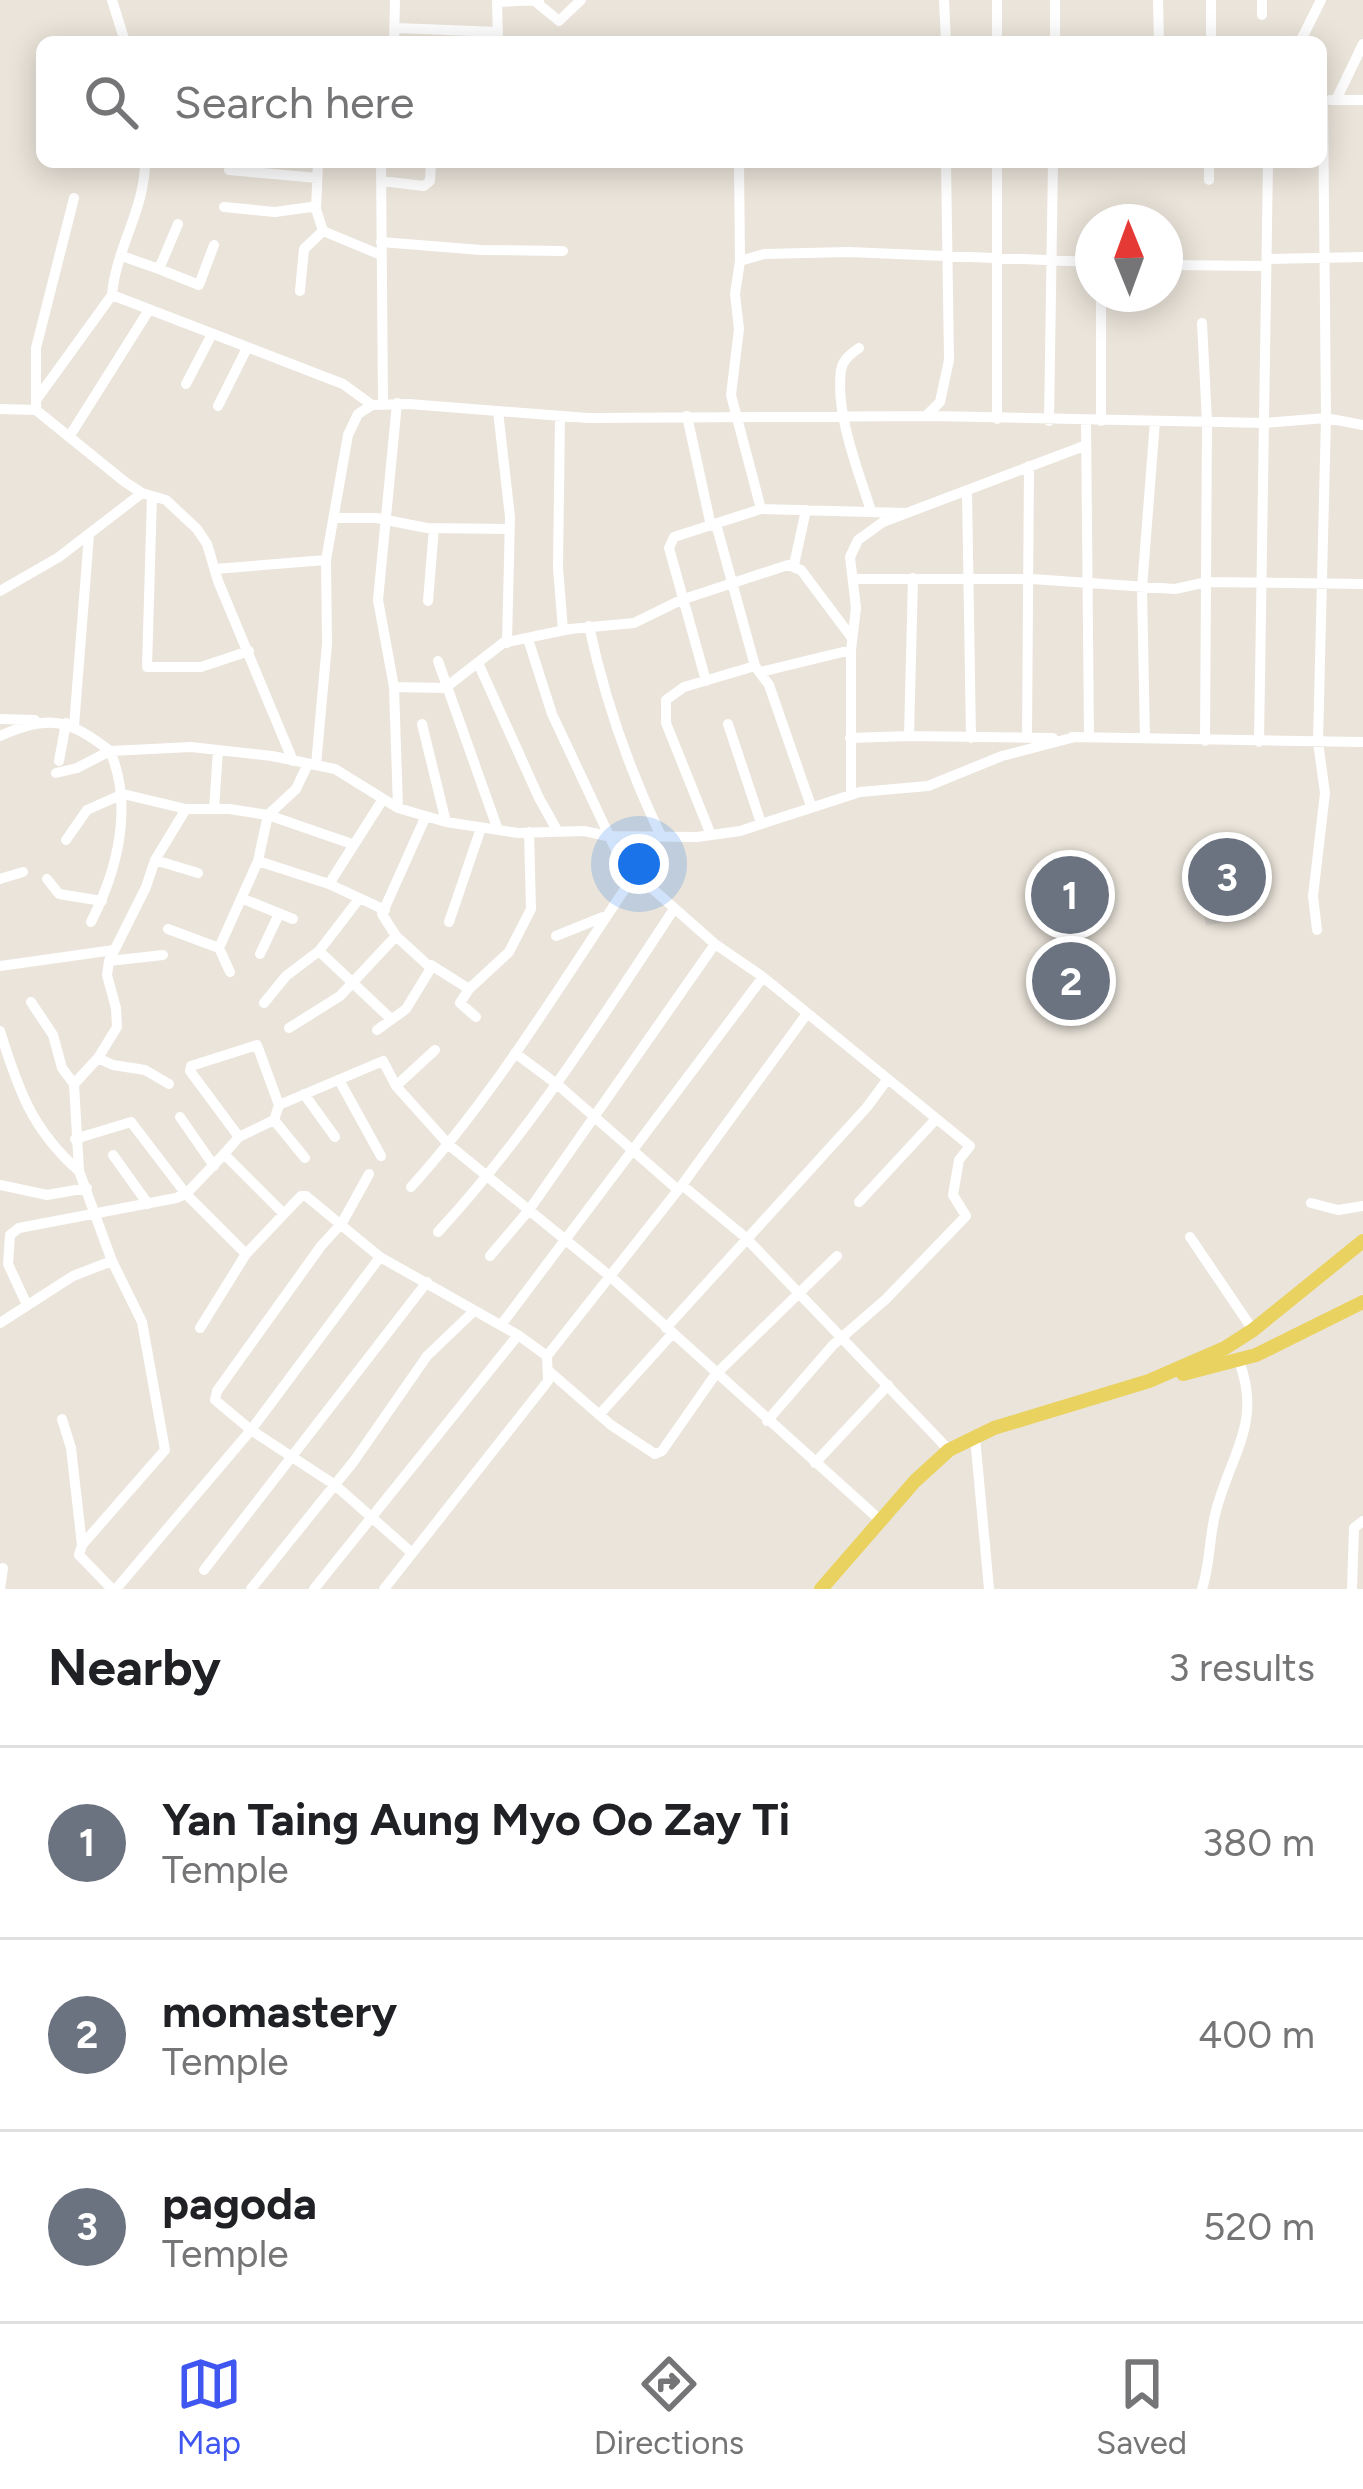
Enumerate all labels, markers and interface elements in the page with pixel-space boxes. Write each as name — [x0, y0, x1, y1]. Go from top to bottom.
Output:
search box — [36, 36, 1327, 168]
icon: search — [78, 69, 144, 135]
text: Search here — [174, 75, 414, 129]
north arrow — [1075, 204, 1183, 312]
pin: 3 — [1188, 832, 1266, 922]
your location — [609, 834, 669, 894]
pin: 1 — [1031, 850, 1109, 940]
pin: 2 — [1032, 936, 1110, 1026]
text: Nearby — [48, 1637, 221, 1698]
text: 3 results — [1168, 1644, 1315, 1691]
text: Yan Taing Aung Myo Oo Zay Ti — [162, 1792, 790, 1846]
text: 1 — [79, 1819, 95, 1866]
text: 380 m — [1202, 1819, 1315, 1866]
text: Temple — [162, 1846, 289, 1893]
text: momastery — [162, 1984, 397, 2038]
text: 2 — [76, 2011, 98, 2058]
text: 400 m — [1198, 2011, 1315, 2058]
text: Temple — [162, 2038, 289, 2085]
text: pagoda — [162, 2176, 317, 2230]
text: 3 — [76, 2203, 98, 2250]
text: 520 m — [1203, 2203, 1315, 2250]
text: Temple — [162, 2230, 289, 2277]
tab: Map — [176, 2351, 242, 2462]
tab: Directions — [594, 2351, 744, 2462]
tab: Saved — [1096, 2351, 1187, 2462]

